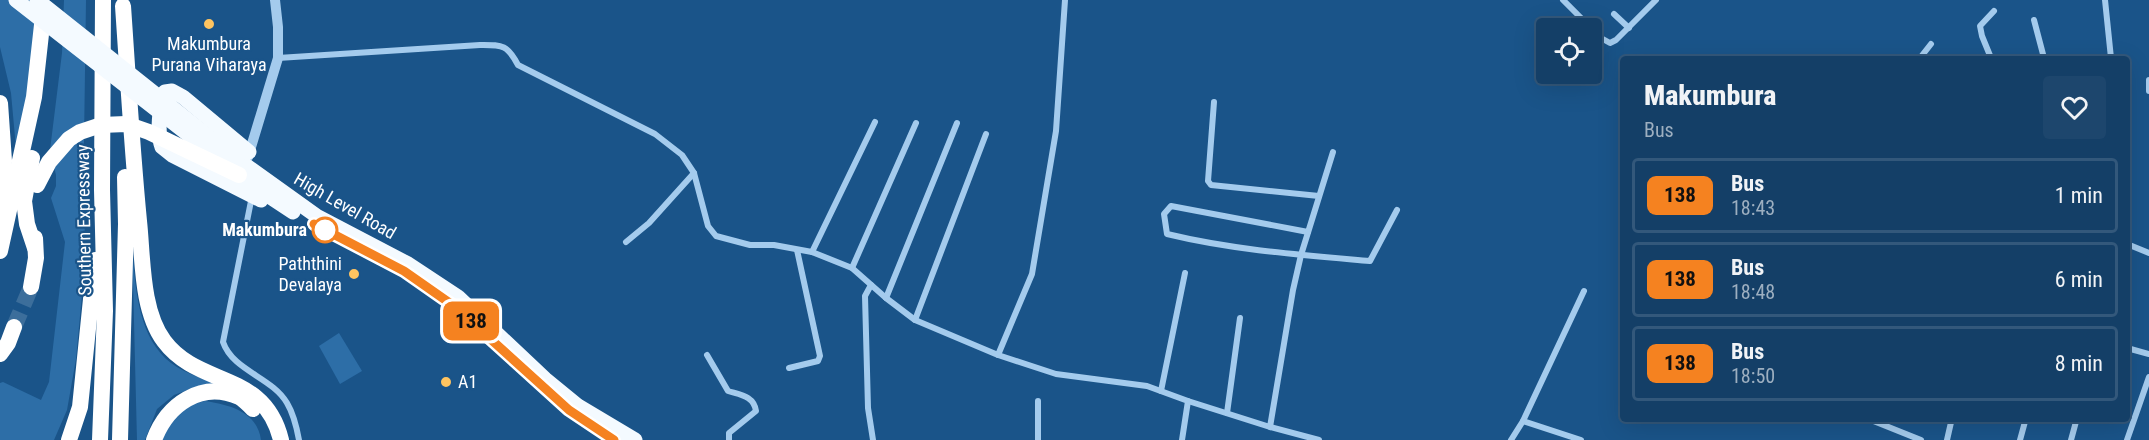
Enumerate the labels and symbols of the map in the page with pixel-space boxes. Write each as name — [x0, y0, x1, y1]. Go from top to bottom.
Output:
marker: Makumbura Purana Viharaya — [202, 17, 216, 31]
place label: Makumbura Purana Viharaya — [151, 33, 267, 75]
street label: Southern Expressway — [72, 144, 95, 296]
street label: High Level Road — [291, 168, 400, 243]
marker: Makumbura — [312, 217, 338, 243]
place label: Makumbura — [222, 219, 307, 240]
place label: Paththini Devalaya — [278, 253, 342, 295]
marker: Paththini Devalaya — [347, 267, 361, 281]
line badge: 138 — [436, 302, 506, 340]
place label: A1 — [458, 371, 477, 392]
marker: A1 — [439, 375, 453, 389]

